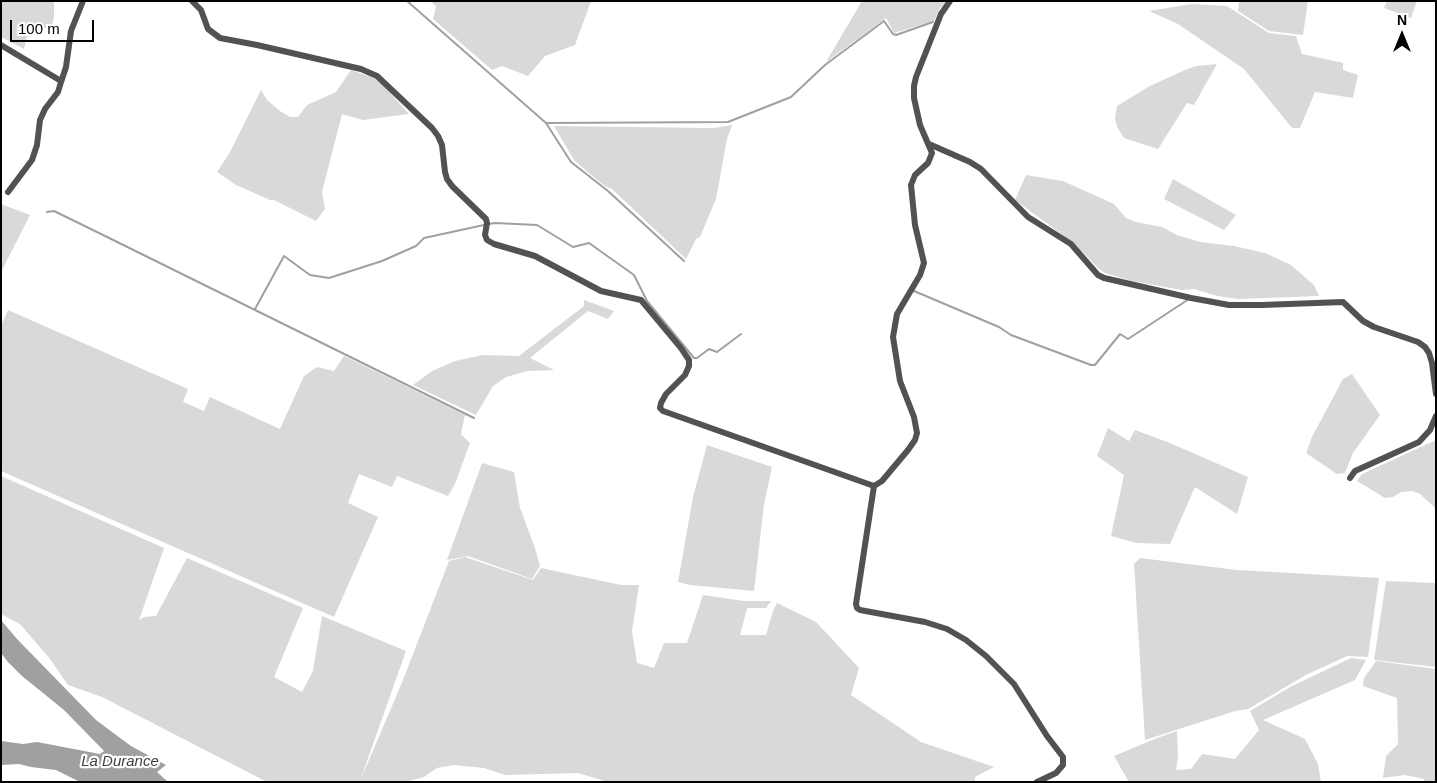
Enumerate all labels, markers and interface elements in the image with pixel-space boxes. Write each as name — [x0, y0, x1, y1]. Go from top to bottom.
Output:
scale bar — [12, 10, 96, 42]
north arrow — [1377, 10, 1427, 60]
text: N — [1397, 12, 1407, 28]
text: 100 m — [18, 20, 60, 37]
water label: La Durance — [81, 753, 159, 771]

